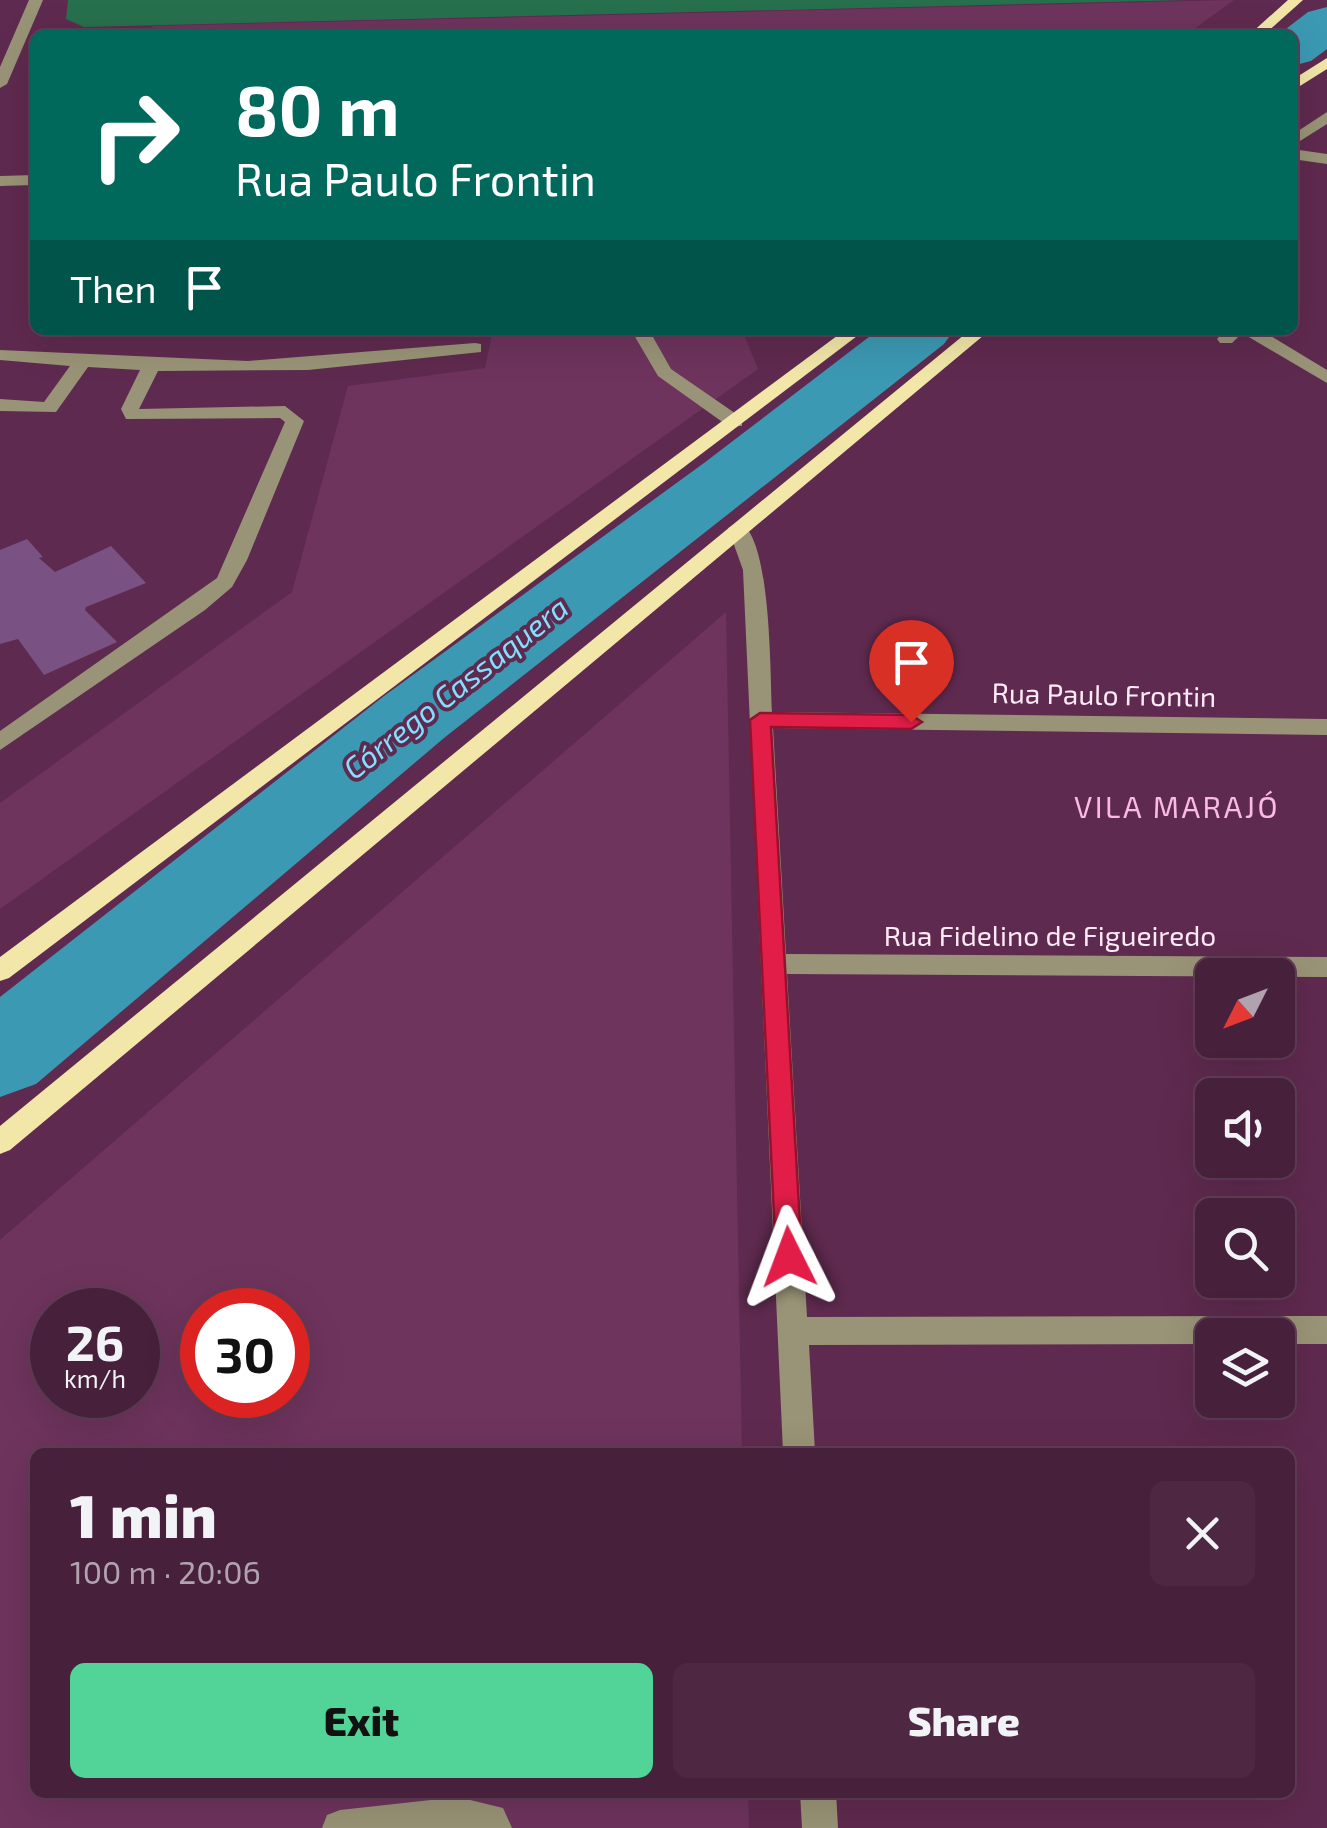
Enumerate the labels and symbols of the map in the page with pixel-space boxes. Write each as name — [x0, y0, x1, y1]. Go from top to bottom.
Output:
water label: Córrego Cassaquera — [336, 588, 574, 786]
pin — [869, 620, 954, 723]
street label: Rua Paulo Frontin — [991, 675, 1217, 713]
district label: VILA MARAJÓ — [1074, 788, 1280, 824]
street label: Rua Fidelino de Figueiredo — [884, 918, 1216, 952]
north arrow — [1195, 958, 1295, 1058]
position arrow — [737, 1205, 841, 1309]
speed limit sign: 30 — [180, 1288, 310, 1418]

